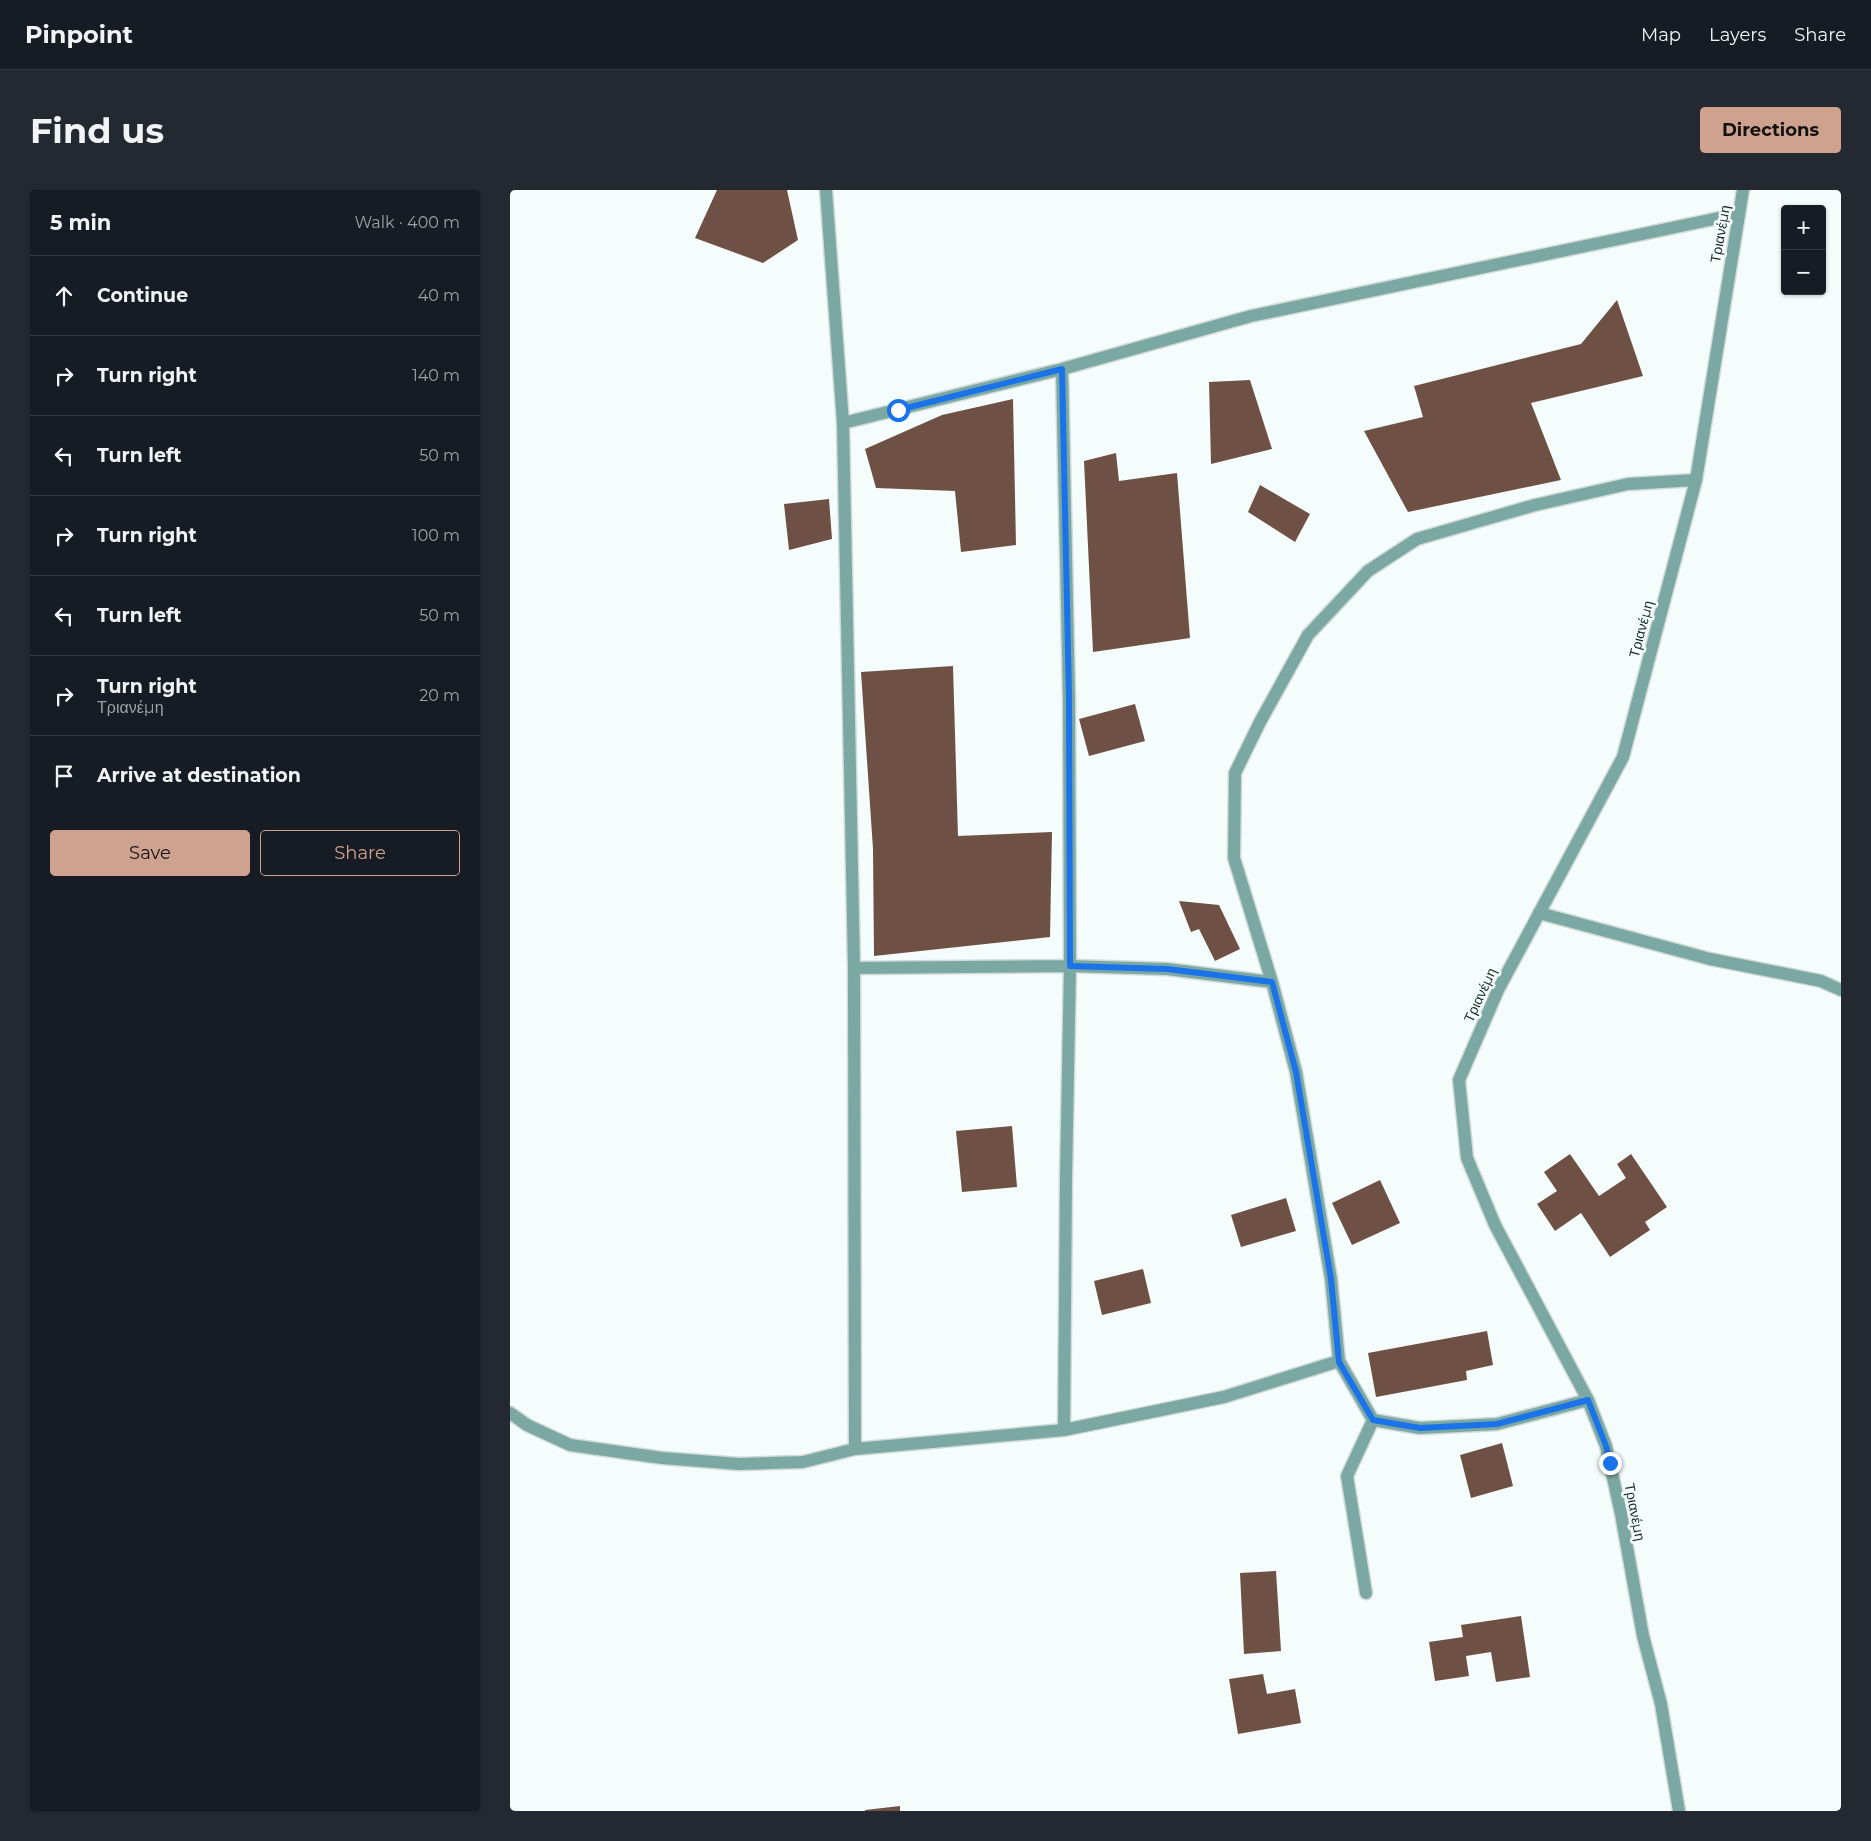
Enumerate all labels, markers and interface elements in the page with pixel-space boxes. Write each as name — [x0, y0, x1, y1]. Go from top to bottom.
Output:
text: Pinpoint — [25, 20, 133, 49]
text: Map — [1641, 24, 1681, 46]
text: Layers — [1709, 24, 1766, 46]
text: Share — [1794, 24, 1846, 46]
button: Directions — [1700, 107, 1841, 153]
text: Find us — [30, 109, 164, 152]
street label: Τριανέμη — [1706, 204, 1734, 264]
map controls — [1781, 205, 1826, 295]
button: + — [1781, 205, 1826, 250]
text: 5 min — [50, 210, 111, 235]
text: Walk · 400 m — [354, 213, 460, 232]
button: − — [1781, 250, 1826, 295]
icon: ahead — [50, 282, 78, 310]
text: Continue — [97, 284, 188, 307]
text: 40 m — [418, 286, 460, 305]
icon: right — [50, 362, 78, 390]
text: Turn right — [97, 364, 197, 387]
text: 140 m — [412, 366, 460, 385]
route start — [887, 399, 910, 422]
icon: left — [50, 442, 78, 470]
text: Turn left — [97, 444, 182, 467]
text: 50 m — [419, 446, 460, 465]
icon: right — [50, 522, 78, 550]
text: Turn right — [97, 524, 197, 547]
text: 100 m — [412, 526, 460, 545]
street label: Τριανέμη — [1625, 599, 1657, 659]
icon: left — [50, 602, 78, 630]
text: Turn left — [97, 604, 182, 627]
text: 50 m — [419, 606, 460, 625]
text: Turn right — [97, 675, 197, 698]
icon: right — [50, 682, 78, 710]
text: 20 m — [419, 686, 460, 705]
text: Τριανέμη — [97, 698, 164, 717]
icon: arrive — [50, 762, 78, 790]
text: Arrive at destination — [97, 764, 301, 787]
button: Save — [50, 830, 250, 876]
button: Share — [260, 830, 460, 876]
street label: Τριανέμη — [1460, 965, 1500, 1025]
route end — [1599, 1452, 1622, 1475]
street label: Τριανέμη — [1621, 1482, 1649, 1542]

